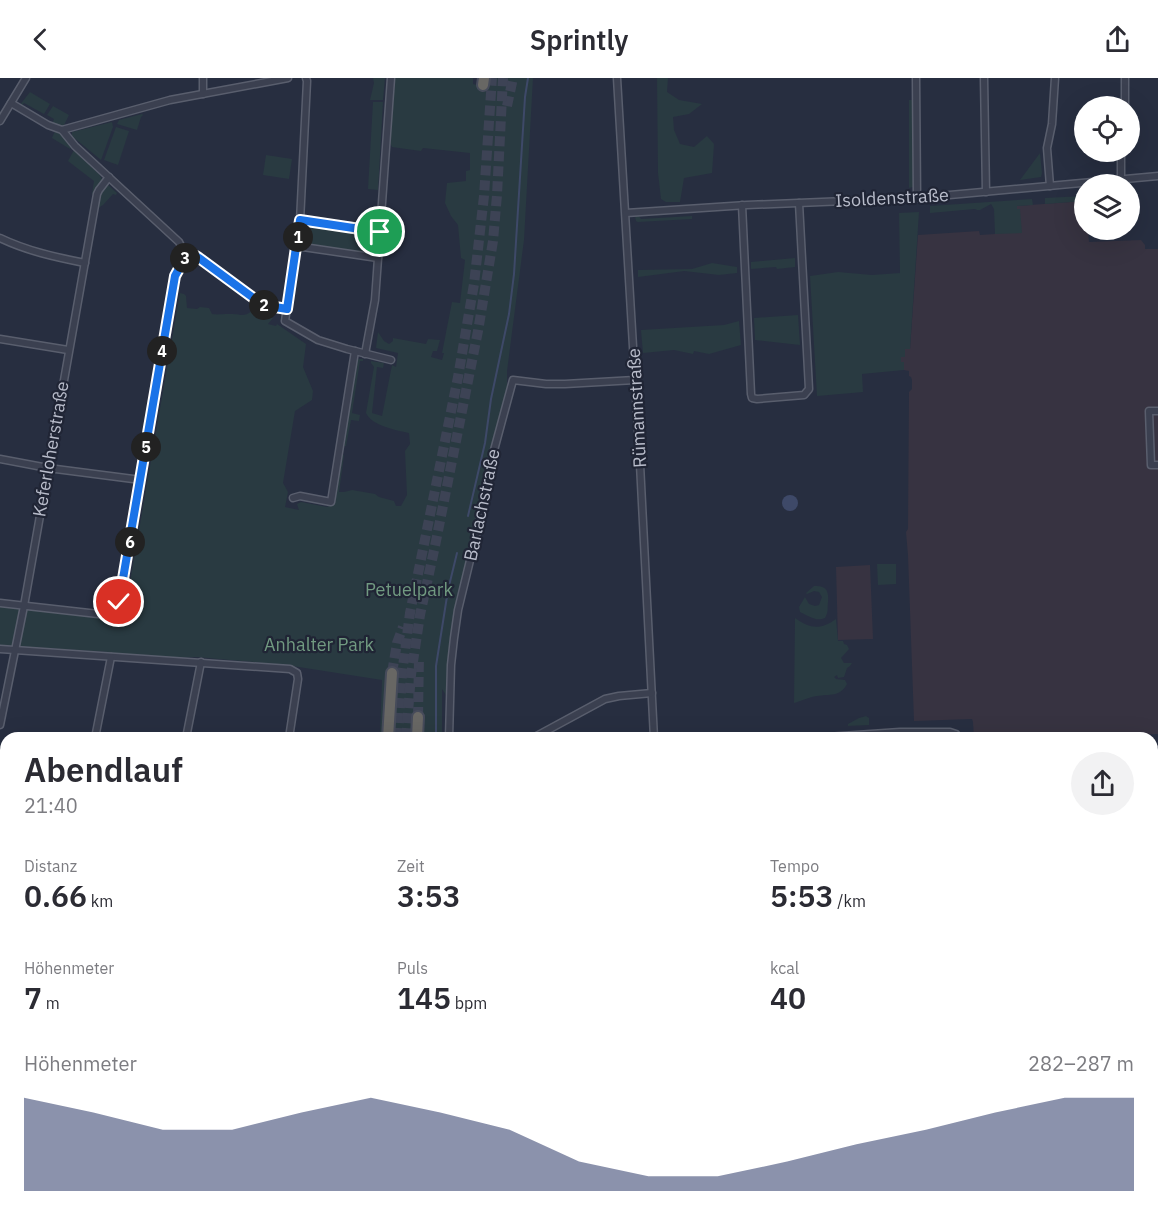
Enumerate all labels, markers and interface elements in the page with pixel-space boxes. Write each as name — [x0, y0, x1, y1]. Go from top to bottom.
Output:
text: Sprintly — [530, 22, 628, 57]
icon: back — [24, 23, 57, 56]
icon: share — [1101, 23, 1134, 56]
map controls — [1074, 96, 1140, 240]
button: locate — [1074, 96, 1140, 162]
button: layers — [1074, 174, 1140, 240]
street label: Isoldenstraße — [834, 183, 950, 212]
pin — [354, 206, 405, 257]
icon: arrive — [363, 215, 396, 248]
pin: 1 — [283, 222, 313, 252]
text: 1 — [293, 227, 303, 247]
pin: 3 — [170, 243, 200, 273]
text: 3 — [180, 248, 190, 268]
pin: 2 — [249, 290, 279, 320]
text: 2 — [259, 295, 269, 315]
pin: 4 — [147, 336, 177, 366]
text: 4 — [157, 341, 167, 361]
street label: Rümannstraße — [622, 347, 651, 469]
street label: Keferloherstraße — [27, 379, 74, 519]
pin: 5 — [131, 432, 161, 462]
text: 5 — [141, 437, 151, 457]
street label: Barlachstraße — [458, 447, 505, 563]
pin: 6 — [115, 527, 145, 557]
text: 6 — [125, 532, 135, 552]
pin — [93, 576, 144, 627]
park label: Petuelpark — [365, 578, 453, 601]
icon: check — [102, 585, 135, 618]
park label: Anhalter Park — [264, 633, 374, 656]
text: Abendlauf — [24, 748, 183, 791]
button: share — [1071, 752, 1134, 815]
text: 21:40 — [24, 792, 78, 819]
text: Distanz — [24, 856, 77, 876]
text: Zeit — [397, 856, 425, 876]
text: Tempo — [770, 856, 819, 876]
text: 0.66 — [24, 876, 87, 915]
text: 3:53 — [397, 876, 461, 915]
text: 5:53 — [770, 876, 834, 915]
text: km — [87, 891, 113, 911]
text: /km — [834, 891, 866, 911]
text: Höhenmeter — [24, 958, 114, 978]
text: Puls — [397, 958, 428, 978]
text: kcal — [770, 958, 799, 978]
text: 7 — [24, 978, 42, 1017]
text: 145 — [397, 978, 451, 1017]
text: 40 — [770, 978, 806, 1017]
text: m — [42, 993, 60, 1013]
text: bpm — [451, 993, 487, 1013]
text: Höhenmeter — [24, 1050, 137, 1077]
text: 282–287 m — [1028, 1050, 1134, 1077]

